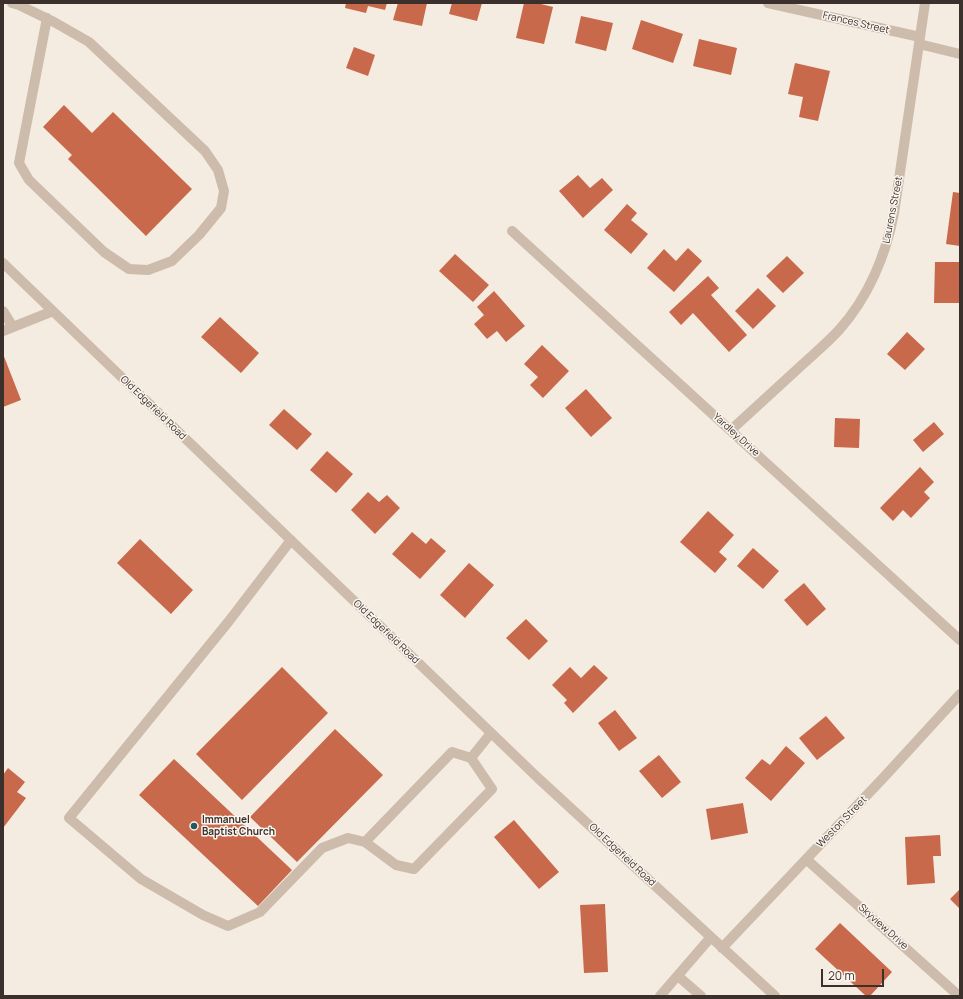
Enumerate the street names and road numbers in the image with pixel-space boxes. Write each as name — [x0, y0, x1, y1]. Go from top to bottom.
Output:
street label: Frances Street — [822, 10, 890, 36]
street label: Laurens Street — [881, 175, 905, 245]
street label: Old Edgefield Road — [118, 374, 188, 442]
street label: Yardley Drive — [710, 411, 762, 459]
street label: Old Edgefield Road — [351, 598, 421, 666]
street label: Weston Street — [814, 794, 870, 850]
street label: Old Edgefield Road — [586, 821, 658, 889]
street label: Skyview Drive — [856, 902, 910, 952]

